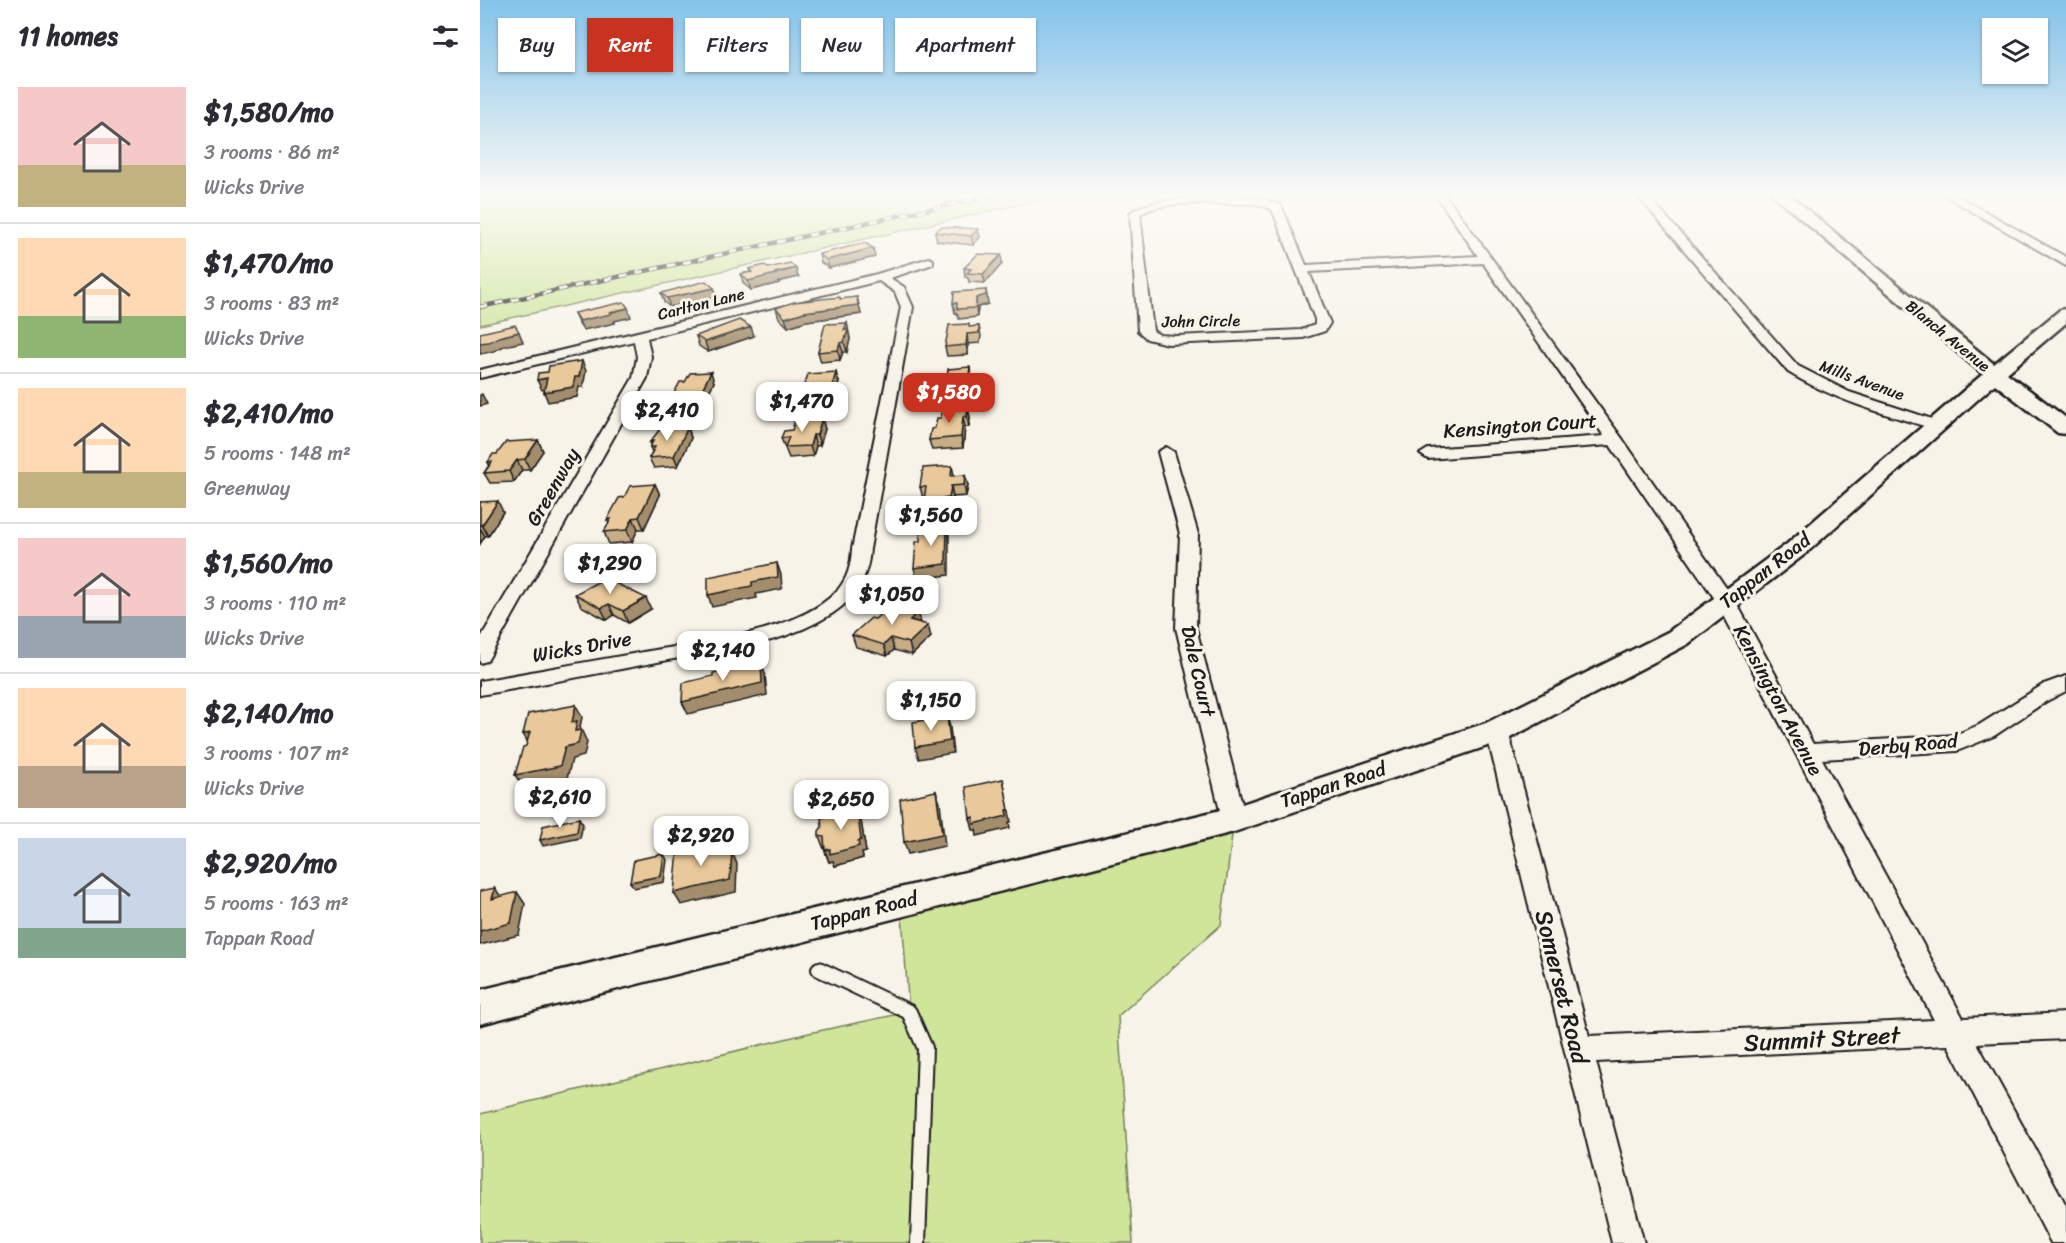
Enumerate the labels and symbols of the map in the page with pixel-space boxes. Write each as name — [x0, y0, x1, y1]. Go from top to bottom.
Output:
street label: Carlton Lane — [654, 279, 748, 329]
street label: Blanch Avenue — [1899, 292, 1997, 380]
street label: John Circle — [1161, 306, 1241, 336]
street label: Mills Avenue — [1816, 351, 1909, 409]
pin: $1,580 — [900, 373, 998, 424]
pin: $1,470 — [753, 382, 851, 433]
pin: $2,410 — [618, 391, 716, 442]
street label: Kensington Court — [1442, 403, 1598, 449]
street label: Greenway — [516, 440, 590, 533]
pin: $1,560 — [882, 496, 980, 547]
street label: Tappan Road — [1711, 523, 1820, 618]
pin: $1,290 — [561, 544, 659, 595]
pin: $1,050 — [843, 575, 941, 626]
street label: Kensington Avenue — [1723, 618, 1833, 782]
street label: Wicks Drive — [530, 621, 634, 673]
street label: Dale Court — [1171, 622, 1226, 721]
pin: $2,140 — [674, 631, 772, 682]
pin: $1,150 — [882, 681, 980, 732]
street label: Derby Road — [1857, 723, 1961, 767]
street label: Tappan Road — [1276, 751, 1392, 819]
pin: $2,610 — [511, 778, 609, 829]
pin: $2,650 — [792, 780, 890, 831]
pin: $2,920 — [652, 816, 750, 867]
street label: Tappan Road — [807, 880, 923, 941]
street label: Somerset Road — [1523, 906, 1602, 1070]
street label: Summit Street — [1743, 1014, 1902, 1064]

